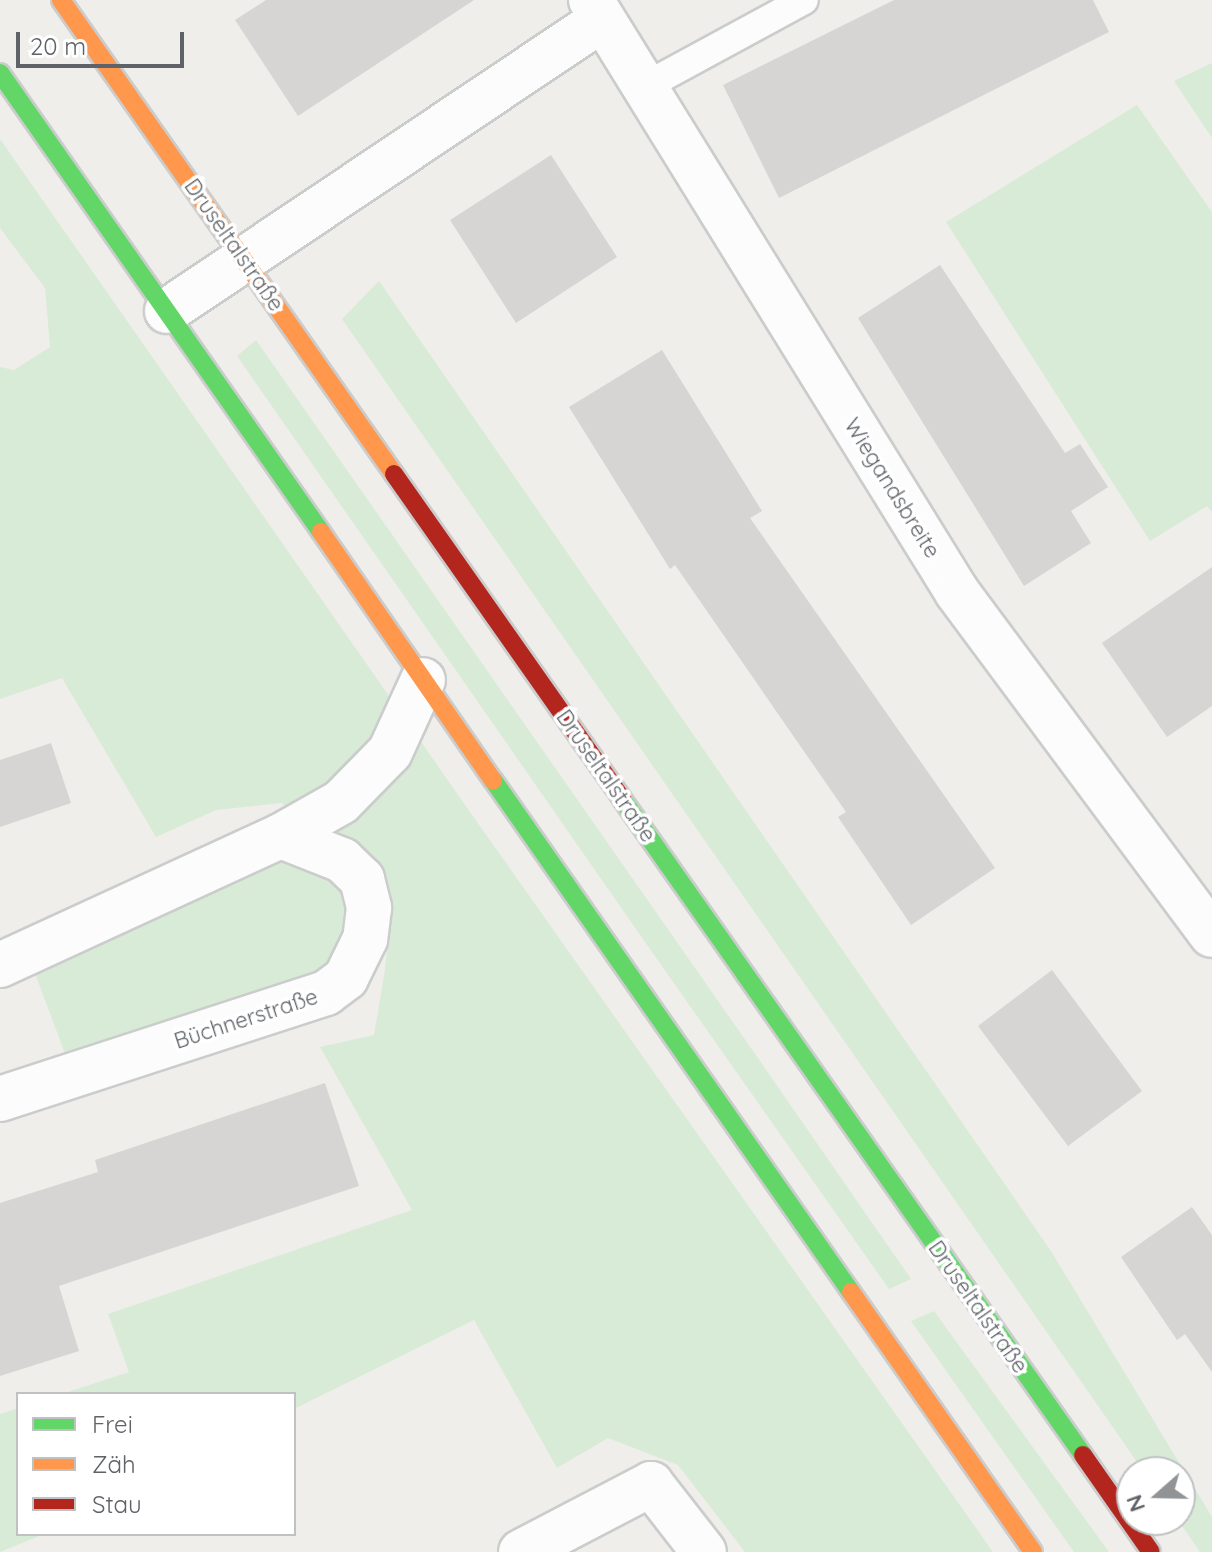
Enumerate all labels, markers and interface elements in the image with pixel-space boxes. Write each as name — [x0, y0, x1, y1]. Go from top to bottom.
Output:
scale bar — [20, 16, 188, 66]
text: 20 m — [30, 31, 86, 61]
street label: Druseltalstraße — [179, 174, 289, 316]
street label: Wiegandsbreite — [838, 413, 946, 563]
street label: Druseltalstraße — [551, 705, 661, 847]
street label: Büchnerstraße — [171, 983, 321, 1055]
street label: Druseltalstraße — [923, 1236, 1033, 1378]
legend — [16, 1392, 296, 1536]
text: Frei — [92, 1409, 133, 1439]
text: Zäh — [92, 1449, 136, 1479]
north arrow — [1116, 1456, 1196, 1536]
text: Stau — [92, 1489, 142, 1519]
text: N — [1119, 1491, 1151, 1516]

